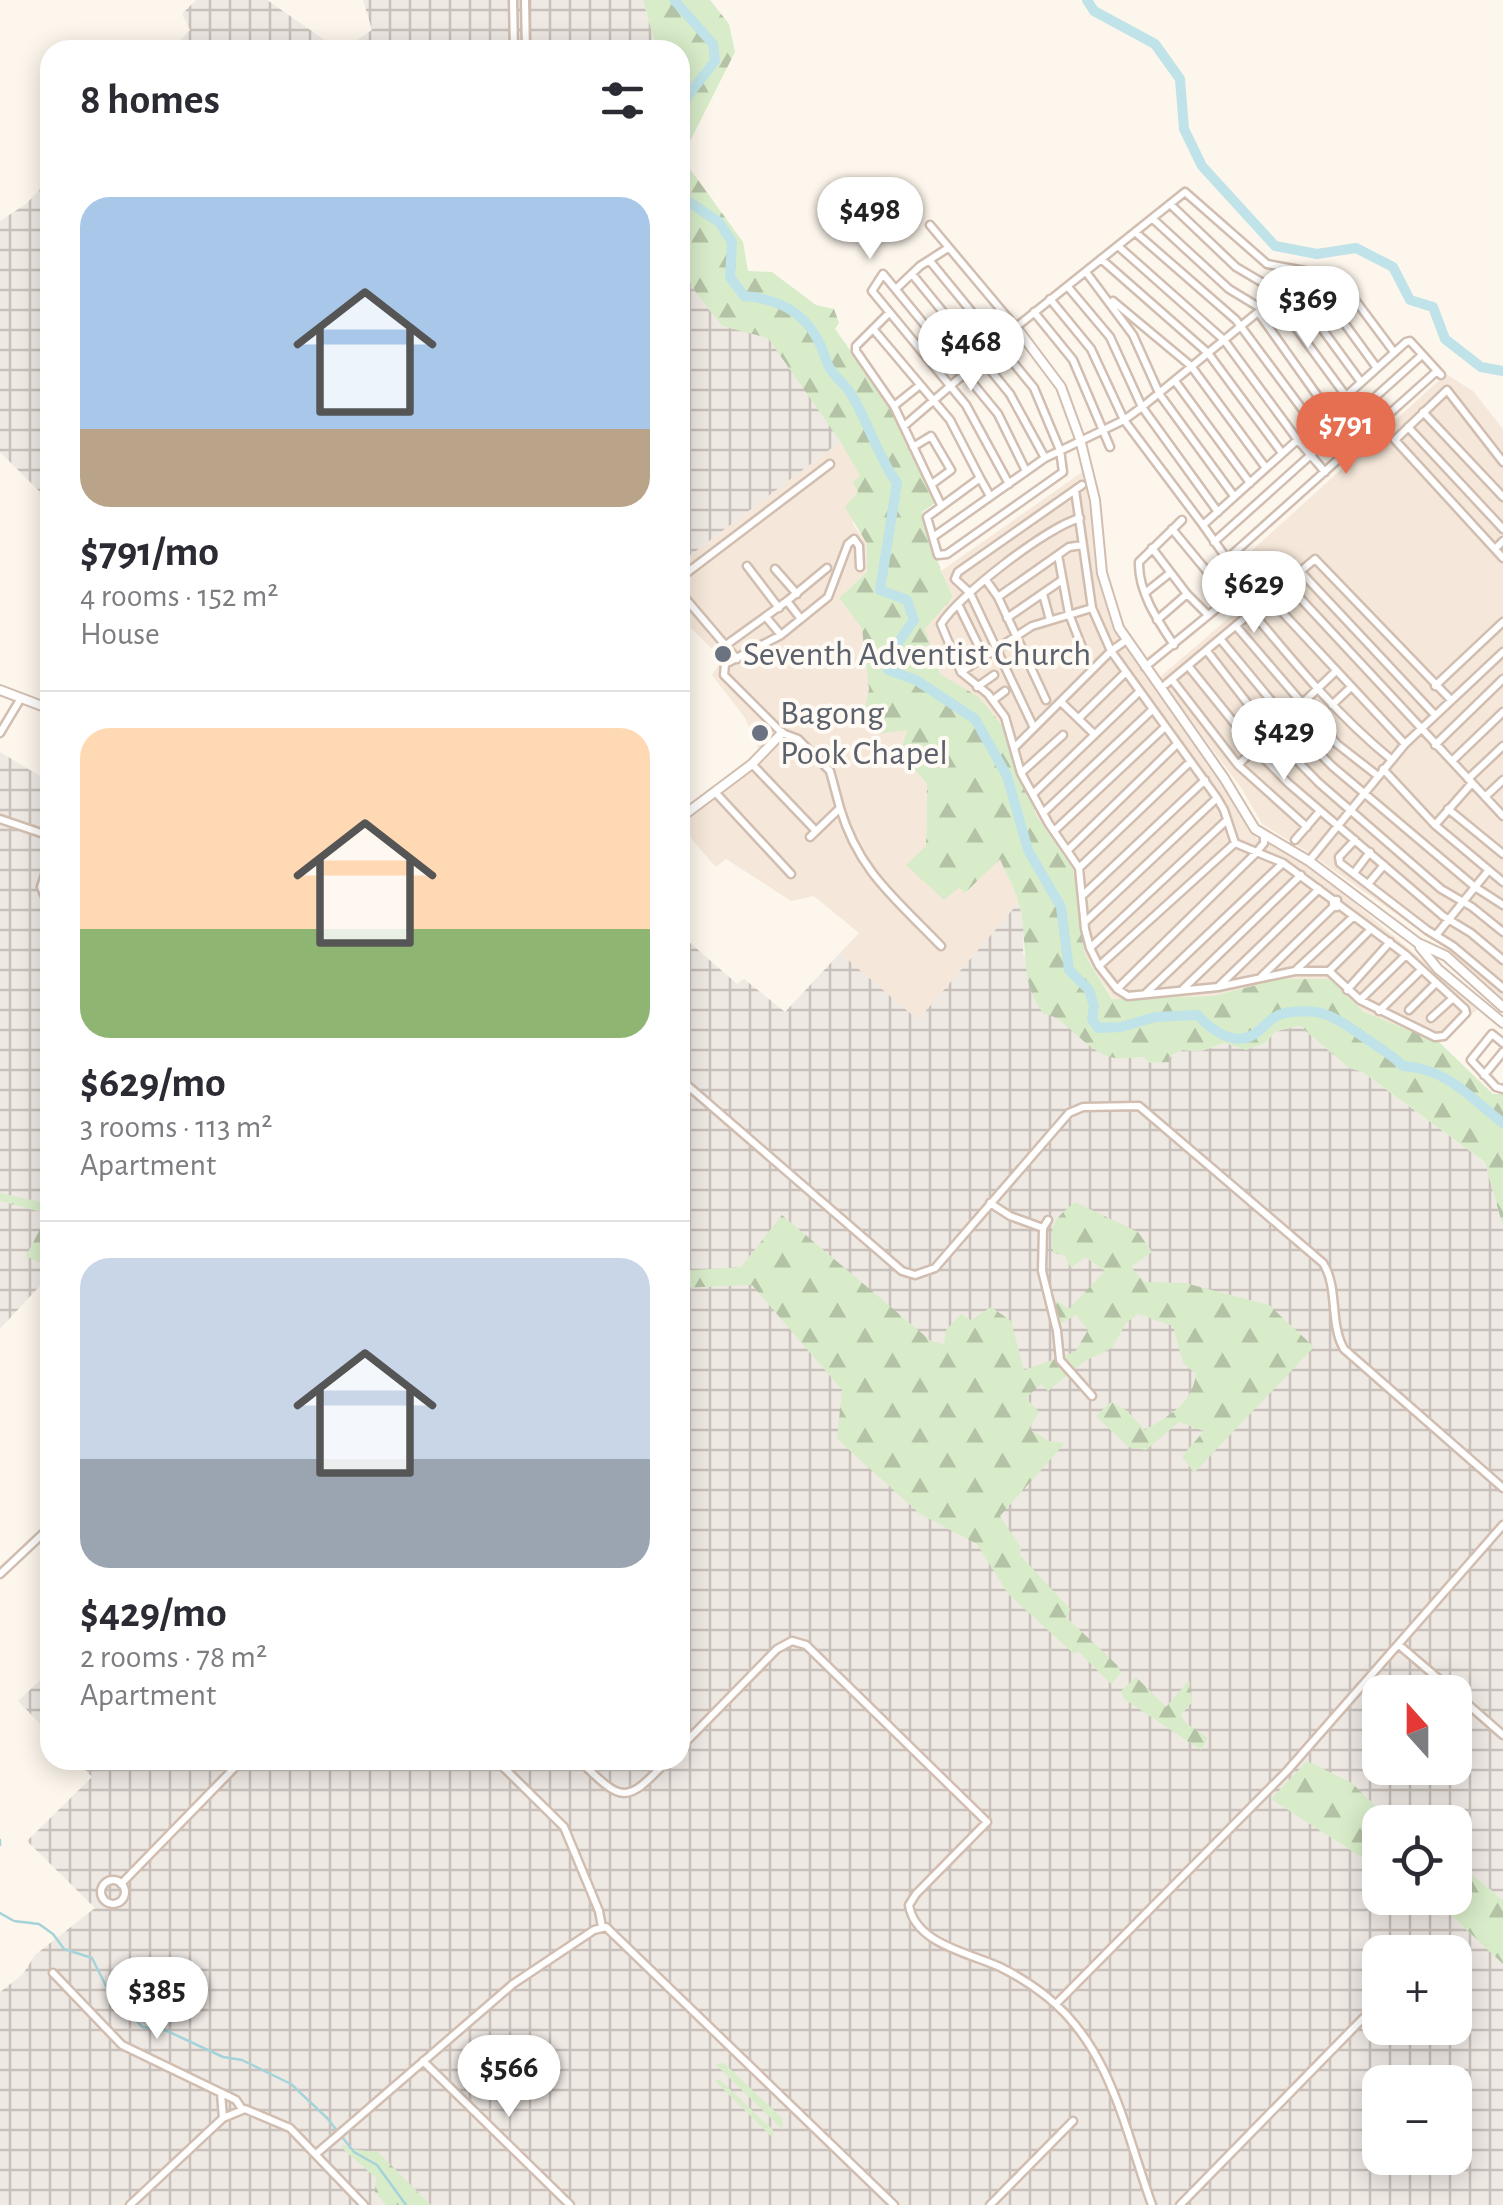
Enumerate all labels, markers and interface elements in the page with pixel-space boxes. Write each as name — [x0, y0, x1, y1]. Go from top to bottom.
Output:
icon: filters — [595, 73, 650, 128]
text: 8 homes — [80, 79, 220, 121]
pin: $498 — [811, 177, 929, 262]
text: $498 — [839, 193, 901, 225]
icon: home — [275, 262, 455, 442]
pin: $369 — [1249, 266, 1367, 351]
text: $369 — [1278, 282, 1338, 314]
pin: $468 — [912, 309, 1030, 394]
text: $468 — [940, 325, 1002, 357]
pin: $791 — [1287, 392, 1405, 477]
text: $791 — [1318, 408, 1374, 440]
text: $791/mo — [80, 531, 219, 573]
pin: $629 — [1195, 551, 1313, 636]
text: $629 — [1224, 567, 1284, 599]
text: 4 rooms · 152 m² — [80, 580, 278, 612]
text: House — [80, 618, 160, 650]
place label: Seventh Adventist Church — [743, 637, 1091, 672]
marker: Seventh Adventist Church — [712, 643, 734, 665]
place label: Bagong Pook Chapel — [780, 696, 948, 771]
pin: $429 — [1225, 698, 1343, 783]
text: $429 — [1253, 714, 1315, 746]
marker: Bagong Pook Chapel — [749, 722, 771, 744]
icon: home — [275, 793, 455, 973]
text: $629/mo — [80, 1062, 226, 1104]
text: 3 rooms · 113 m² — [80, 1111, 272, 1143]
text: Apartment — [80, 1149, 216, 1181]
icon: home — [275, 1323, 455, 1503]
text: $429/mo — [80, 1592, 227, 1634]
text: 2 rooms · 78 m² — [80, 1641, 267, 1673]
north arrow — [1362, 1675, 1472, 1785]
map controls — [1362, 1675, 1472, 2175]
text: Apartment — [80, 1679, 216, 1711]
button: locate — [1362, 1805, 1472, 1915]
button: + — [1362, 1935, 1472, 2045]
pin: $385 — [98, 1957, 216, 2042]
text: $385 — [128, 1973, 186, 2005]
pin: $566 — [450, 2035, 568, 2120]
text: $566 — [479, 2051, 539, 2083]
button: − — [1362, 2065, 1472, 2175]

